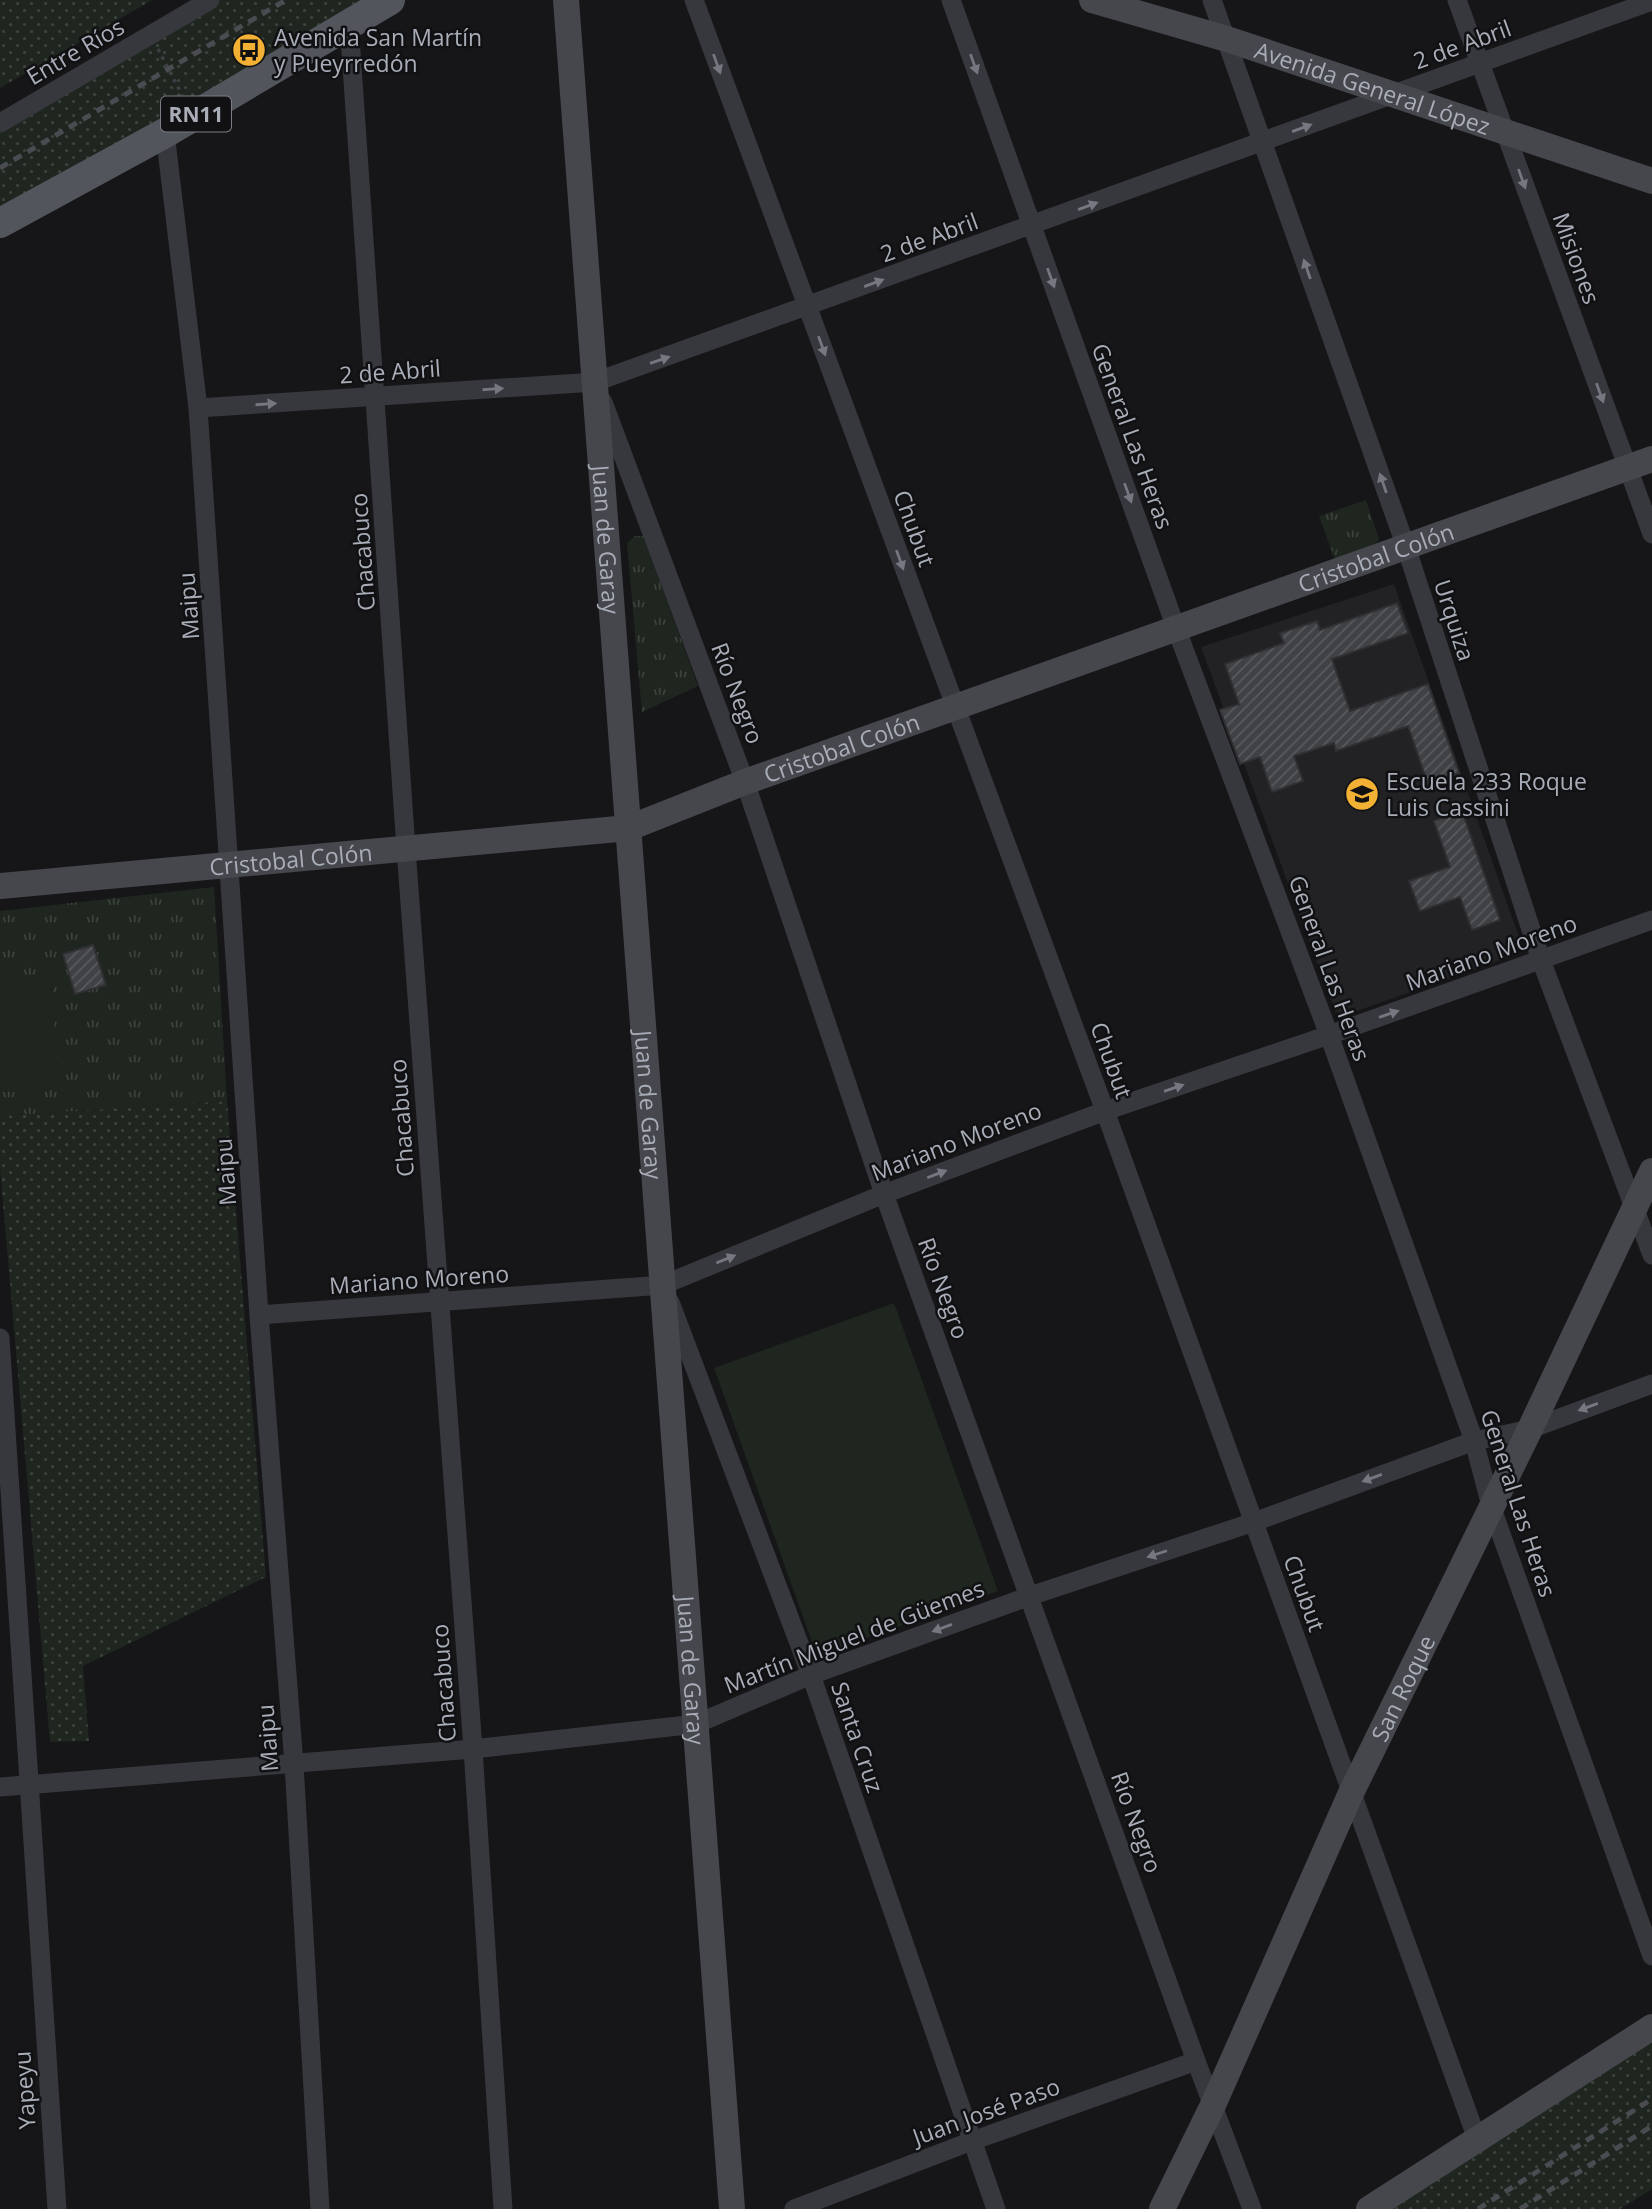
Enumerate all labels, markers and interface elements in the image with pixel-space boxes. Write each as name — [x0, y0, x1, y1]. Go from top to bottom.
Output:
street label: Entre Ríos — [20, 10, 130, 92]
street label: 2 de Abril — [1409, 12, 1515, 76]
place label: Avenida San Martín y Pueyrredón — [274, 21, 482, 79]
bus stop icon: Avenida San Martín y Pueyrredón — [230, 31, 268, 69]
street label: Avenida General López — [1251, 33, 1494, 142]
one-way arrow — [712, 54, 723, 75]
one-way arrow — [969, 54, 980, 75]
road number: RN11 — [161, 96, 231, 132]
one-way arrow — [1291, 122, 1312, 133]
one-way arrow — [1517, 169, 1528, 190]
one-way arrow — [1077, 200, 1098, 211]
street label: 2 de Abril — [876, 205, 982, 269]
street label: Misiones — [1546, 208, 1608, 308]
one-way arrow — [1301, 258, 1312, 279]
one-way arrow — [1046, 268, 1057, 289]
one-way arrow — [863, 277, 884, 288]
one-way arrow — [817, 336, 828, 357]
street label: General Las Heras — [1085, 339, 1181, 533]
street label: 2 de Abril — [338, 351, 442, 391]
one-way arrow — [649, 354, 670, 365]
one-way arrow — [1595, 382, 1606, 403]
one-way arrow — [482, 383, 504, 394]
one-way arrow — [255, 398, 277, 409]
street label: Juan de Garay — [585, 462, 628, 616]
one-way arrow — [1377, 473, 1388, 494]
one-way arrow — [1123, 482, 1134, 503]
street label: Chubut — [886, 485, 944, 571]
street label: Chacabuco — [342, 492, 382, 612]
street label: Cristobal Colón — [1293, 515, 1458, 600]
one-way arrow — [895, 549, 906, 570]
street label: Maipu — [170, 571, 206, 641]
street label: Urquiza — [1427, 575, 1483, 665]
street label: Río Negro — [704, 638, 772, 748]
street label: Cristobal Colón — [759, 705, 924, 790]
place label: Escuela 233 Roque Luis Cassini — [1386, 765, 1587, 823]
school or university icon: Escuela 233 Roque Luis Cassini — [1343, 775, 1381, 813]
street label: Cristobal Colón — [208, 836, 374, 883]
street label: General Las Heras — [1282, 871, 1378, 1065]
street label: Mariano Moreno — [1401, 906, 1581, 998]
one-way arrow — [1379, 1008, 1400, 1019]
street label: Chubut — [1083, 1017, 1141, 1103]
street label: Juan de Garay — [627, 1027, 671, 1181]
street label: Chacabuco — [381, 1058, 421, 1178]
one-way arrow — [1164, 1082, 1185, 1093]
street label: Mariano Moreno — [866, 1094, 1046, 1188]
street label: Maipu — [207, 1137, 243, 1207]
one-way arrow — [927, 1169, 948, 1180]
street label: Río Negro — [911, 1233, 977, 1343]
one-way arrow — [716, 1253, 736, 1265]
street label: Mariano Moreno — [328, 1257, 510, 1301]
one-way arrow — [1577, 1402, 1598, 1413]
street label: General Las Heras — [1474, 1405, 1564, 1601]
one-way arrow — [1362, 1473, 1383, 1484]
one-way arrow — [1147, 1549, 1168, 1560]
street label: Chubut — [1276, 1550, 1334, 1636]
street label: Martín Miguel de Güemes — [719, 1571, 989, 1701]
street label: Juan de Garay — [670, 1593, 713, 1746]
street label: Chacabuco — [423, 1623, 463, 1743]
one-way arrow — [932, 1623, 953, 1634]
street label: San Roque — [1363, 1629, 1442, 1747]
street label: Santa Cruz — [824, 1677, 892, 1797]
street label: Maipu — [249, 1703, 285, 1773]
street label: Río Negro — [1104, 1767, 1170, 1877]
street label: Yapeyu — [5, 2050, 43, 2130]
street label: Juan José Paso — [906, 2070, 1064, 2153]

